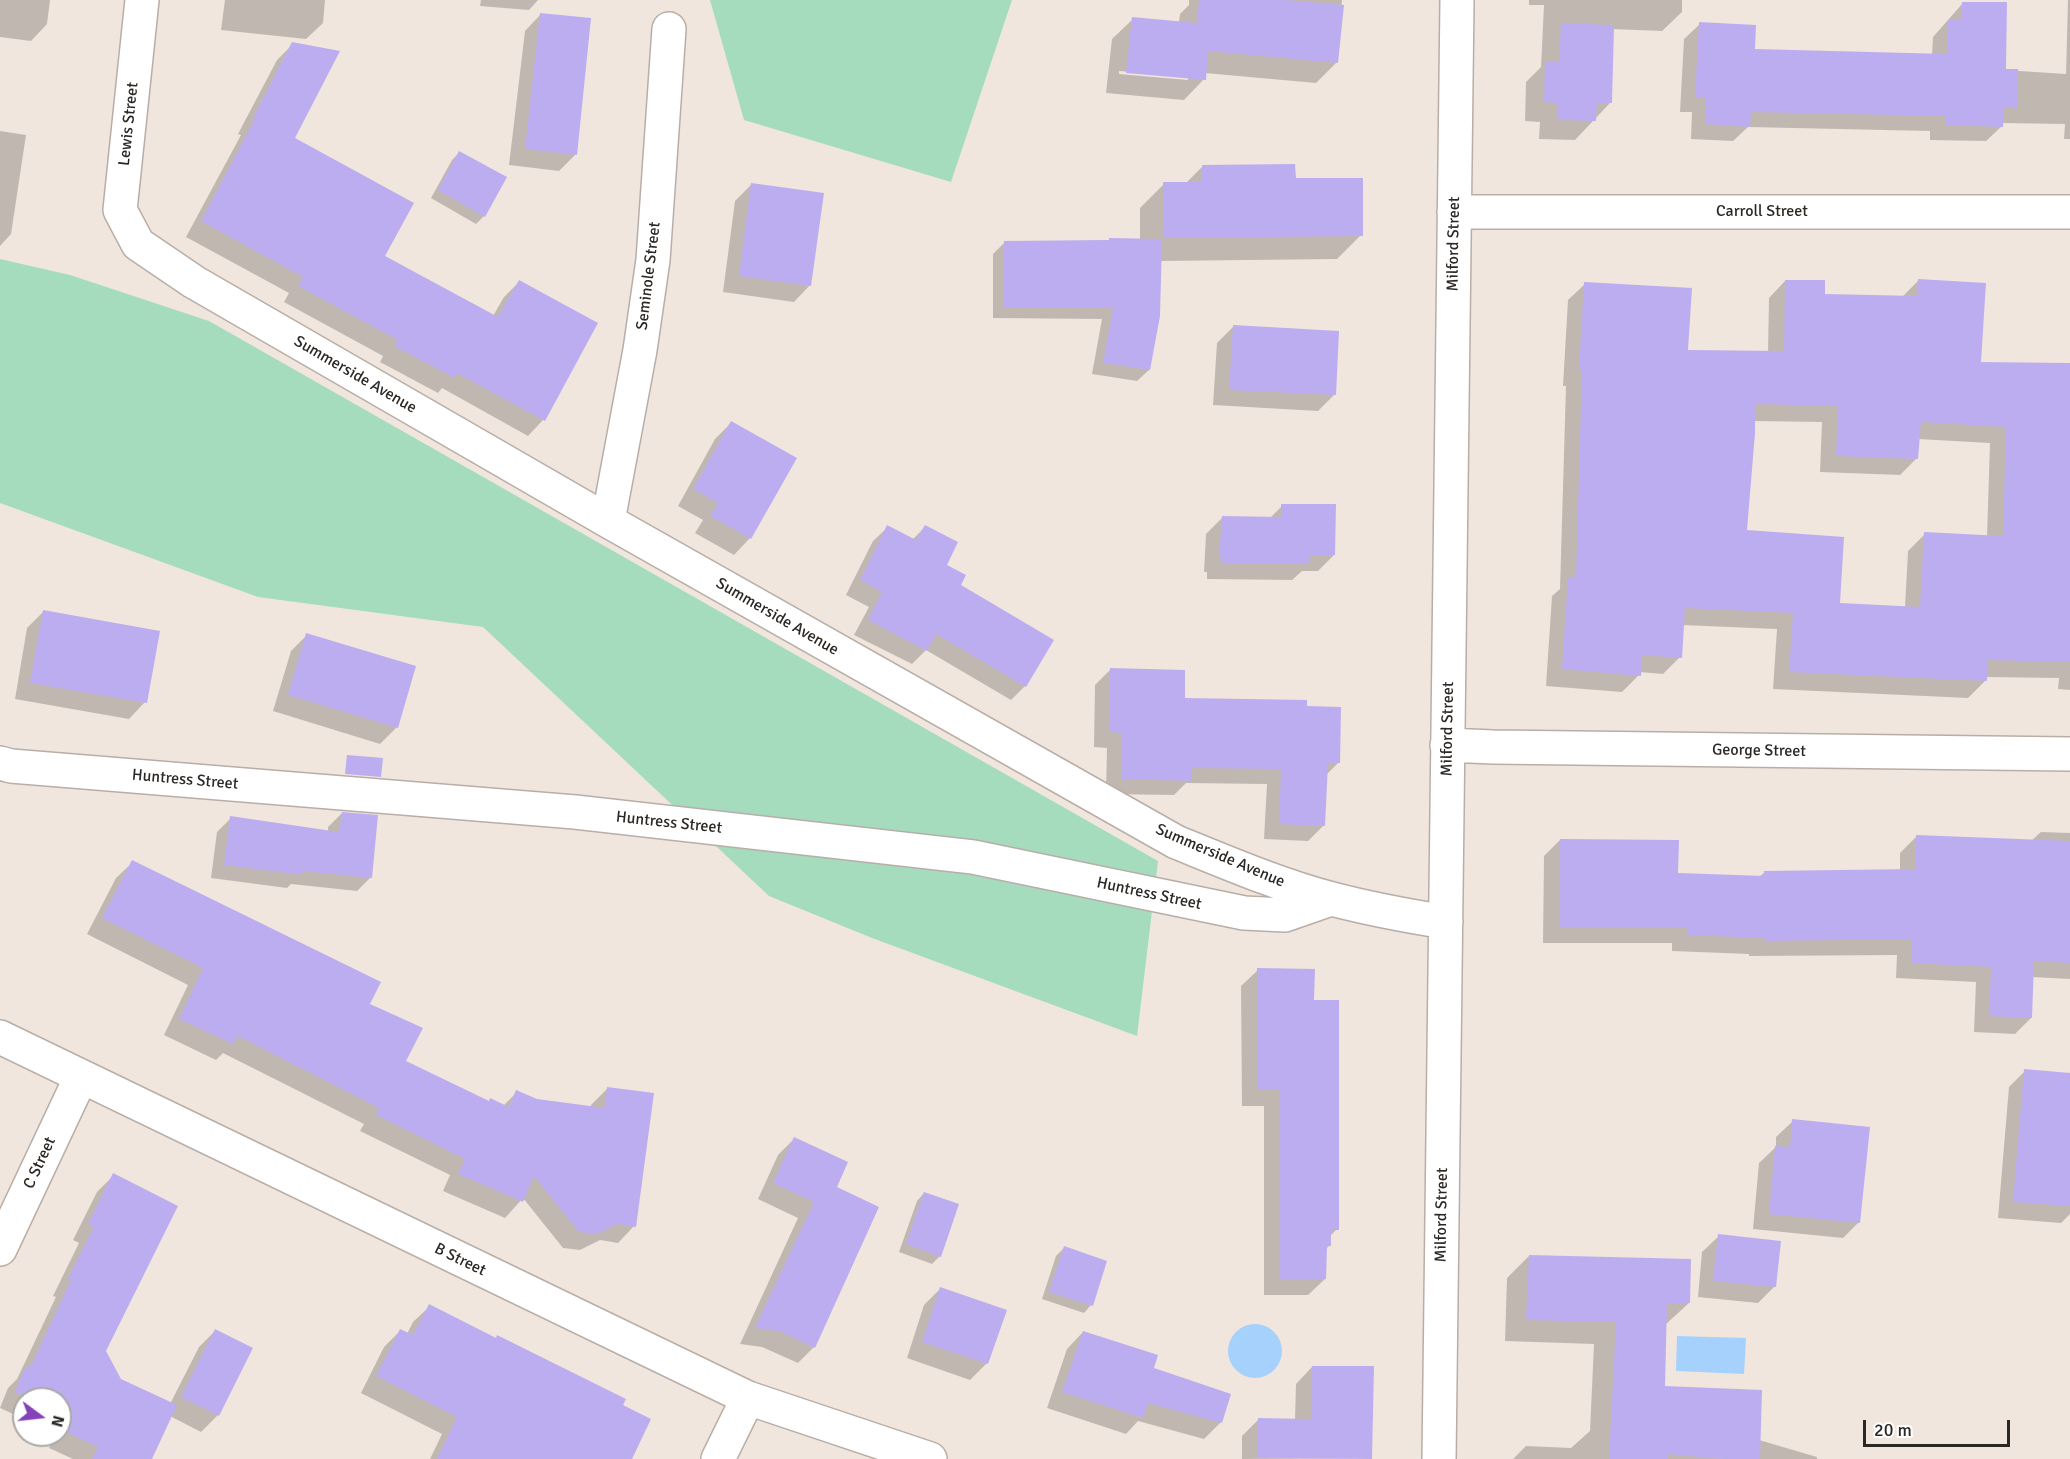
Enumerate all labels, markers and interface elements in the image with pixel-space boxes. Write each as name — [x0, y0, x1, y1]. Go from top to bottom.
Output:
street label: Lewis Street — [115, 81, 143, 167]
street label: Milford Street — [1444, 196, 1464, 292]
street label: Carroll Street — [1716, 202, 1808, 222]
street label: Seminole Street — [633, 221, 665, 331]
street label: Summerside Avenue — [290, 332, 420, 418]
street label: Summerside Avenue — [712, 574, 842, 660]
street label: Milford Street — [1438, 681, 1458, 777]
street label: George Street — [1712, 741, 1806, 761]
street label: Huntress Street — [131, 766, 239, 794]
street label: Huntress Street — [615, 808, 723, 838]
street label: Summerside Avenue — [1153, 820, 1287, 892]
street label: Huntress Street — [1095, 874, 1203, 914]
street label: C Street — [20, 1134, 60, 1192]
street label: Milford Street — [1432, 1167, 1452, 1263]
street label: B Street — [431, 1239, 489, 1281]
north arrow — [12, 1387, 72, 1447]
scale bar — [1866, 1408, 2013, 1446]
text: N — [46, 1413, 69, 1429]
text: 20 m — [1874, 1419, 1912, 1441]

